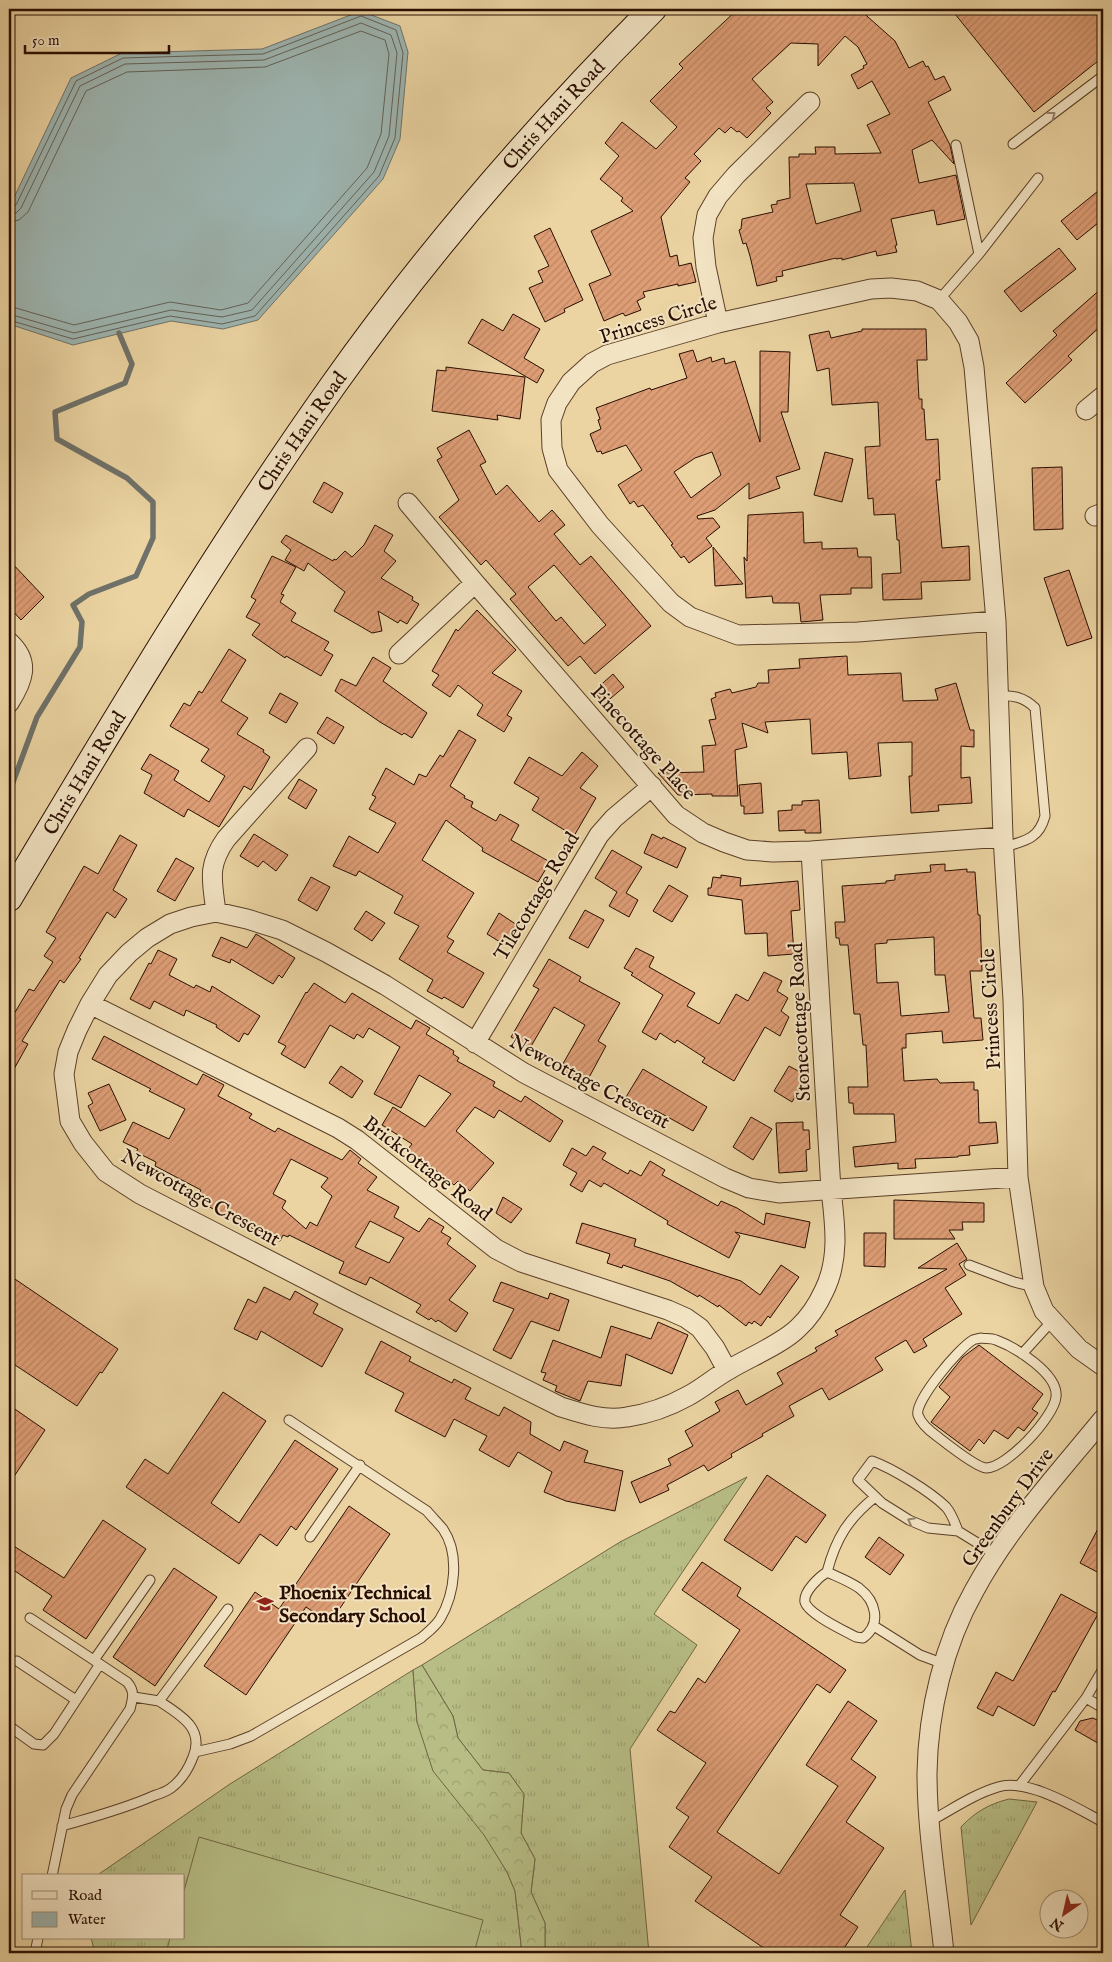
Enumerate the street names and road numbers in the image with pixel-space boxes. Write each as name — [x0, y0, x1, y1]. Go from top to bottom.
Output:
street label: Chris Hani Road — [498, 55, 611, 176]
street label: Princess Circle — [597, 291, 720, 350]
street label: Chris Hani Road — [253, 367, 353, 497]
street label: Pinecottage Place — [585, 680, 701, 806]
street label: Chris Hani Road — [38, 707, 133, 840]
street label: Tilecottage Road — [489, 828, 586, 966]
street label: Stonecottage Road — [784, 942, 817, 1102]
street label: Princess Circle — [976, 948, 1007, 1070]
street label: Newcottage Crescent — [505, 1029, 674, 1135]
street label: Brickcottage Road — [358, 1111, 497, 1227]
street label: Newcottage Crescent — [116, 1144, 284, 1252]
street label: Greenbury Drive — [957, 1443, 1060, 1572]

